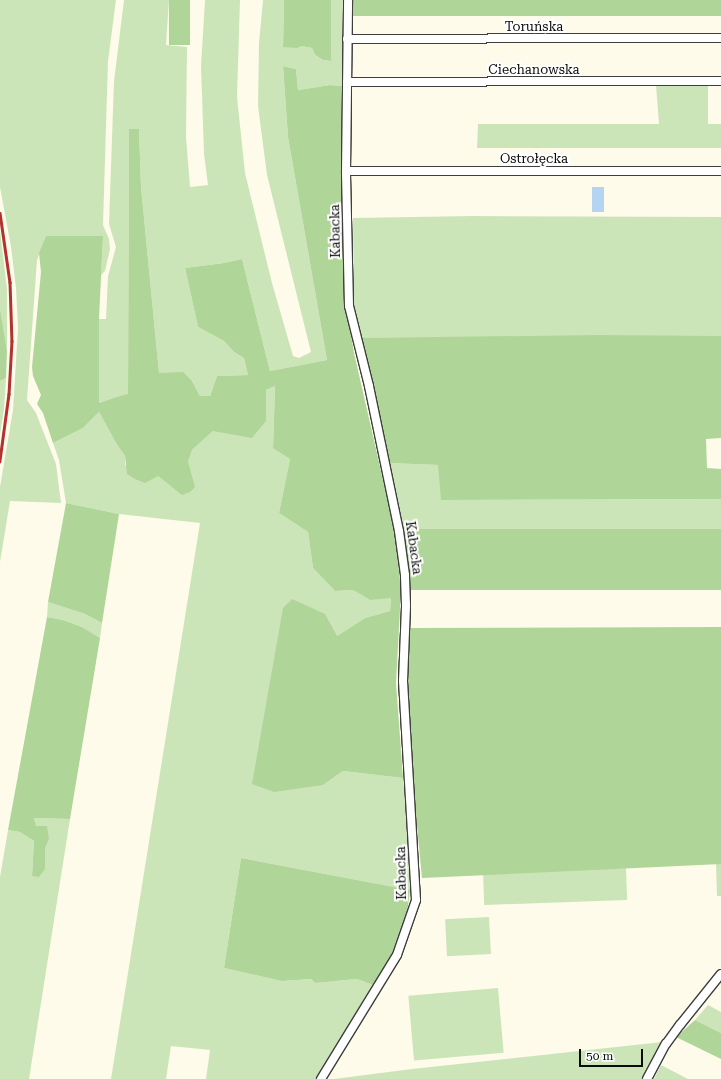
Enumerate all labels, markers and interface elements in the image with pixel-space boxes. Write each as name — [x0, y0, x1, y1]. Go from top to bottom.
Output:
street label: Toruńska — [505, 19, 563, 35]
street label: Ciechanowska — [488, 62, 580, 78]
street label: Ostrołęcka — [500, 151, 568, 167]
street label: Kabacka — [328, 204, 344, 258]
street label: Kabacka — [402, 520, 424, 576]
street label: Kabacka — [394, 846, 410, 900]
scale bar — [581, 1041, 645, 1067]
text: 50 m — [586, 1049, 613, 1063]

